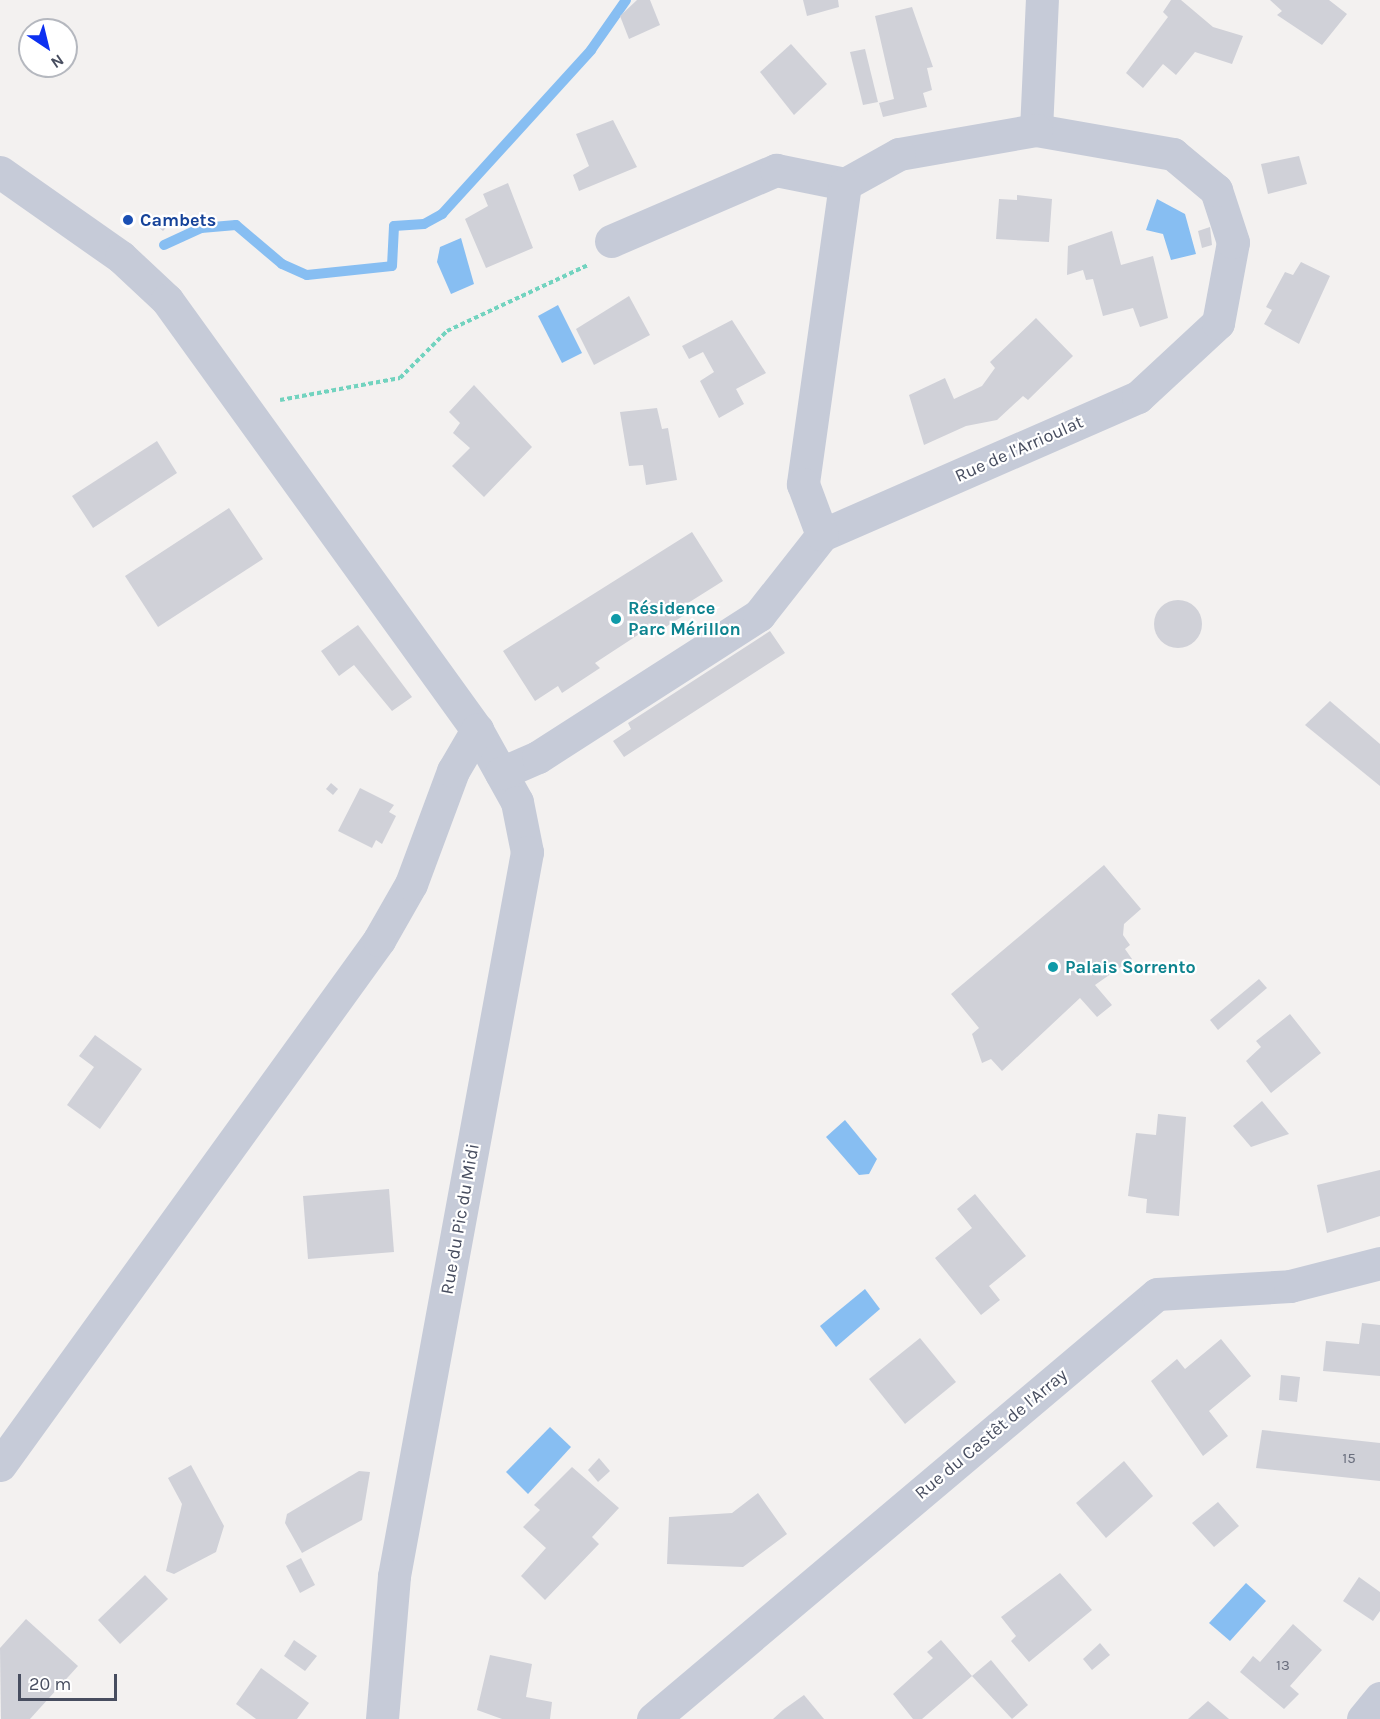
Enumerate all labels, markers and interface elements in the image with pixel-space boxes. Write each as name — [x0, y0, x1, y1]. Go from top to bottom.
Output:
north arrow — [18, 18, 78, 78]
text: N — [47, 50, 68, 73]
place label: Cambets — [140, 209, 216, 231]
marker: Cambets — [121, 213, 135, 227]
street label: Rue de l'Arrioulat — [951, 411, 1087, 487]
place label: Résidence Parc Mérillon — [628, 598, 741, 640]
marker: Résidence Parc Mérillon — [609, 612, 623, 626]
place label: Palais Sorrento — [1065, 956, 1196, 978]
marker: Palais Sorrento — [1046, 960, 1060, 974]
street label: Rue du Pic du Midi — [436, 1142, 484, 1296]
street label: Rue du Castêt de l'Array — [911, 1364, 1071, 1504]
house number: 15 — [1342, 1450, 1356, 1468]
house number: 13 — [1276, 1657, 1290, 1675]
scale bar — [21, 1662, 120, 1700]
text: 20 m — [29, 1673, 71, 1695]

